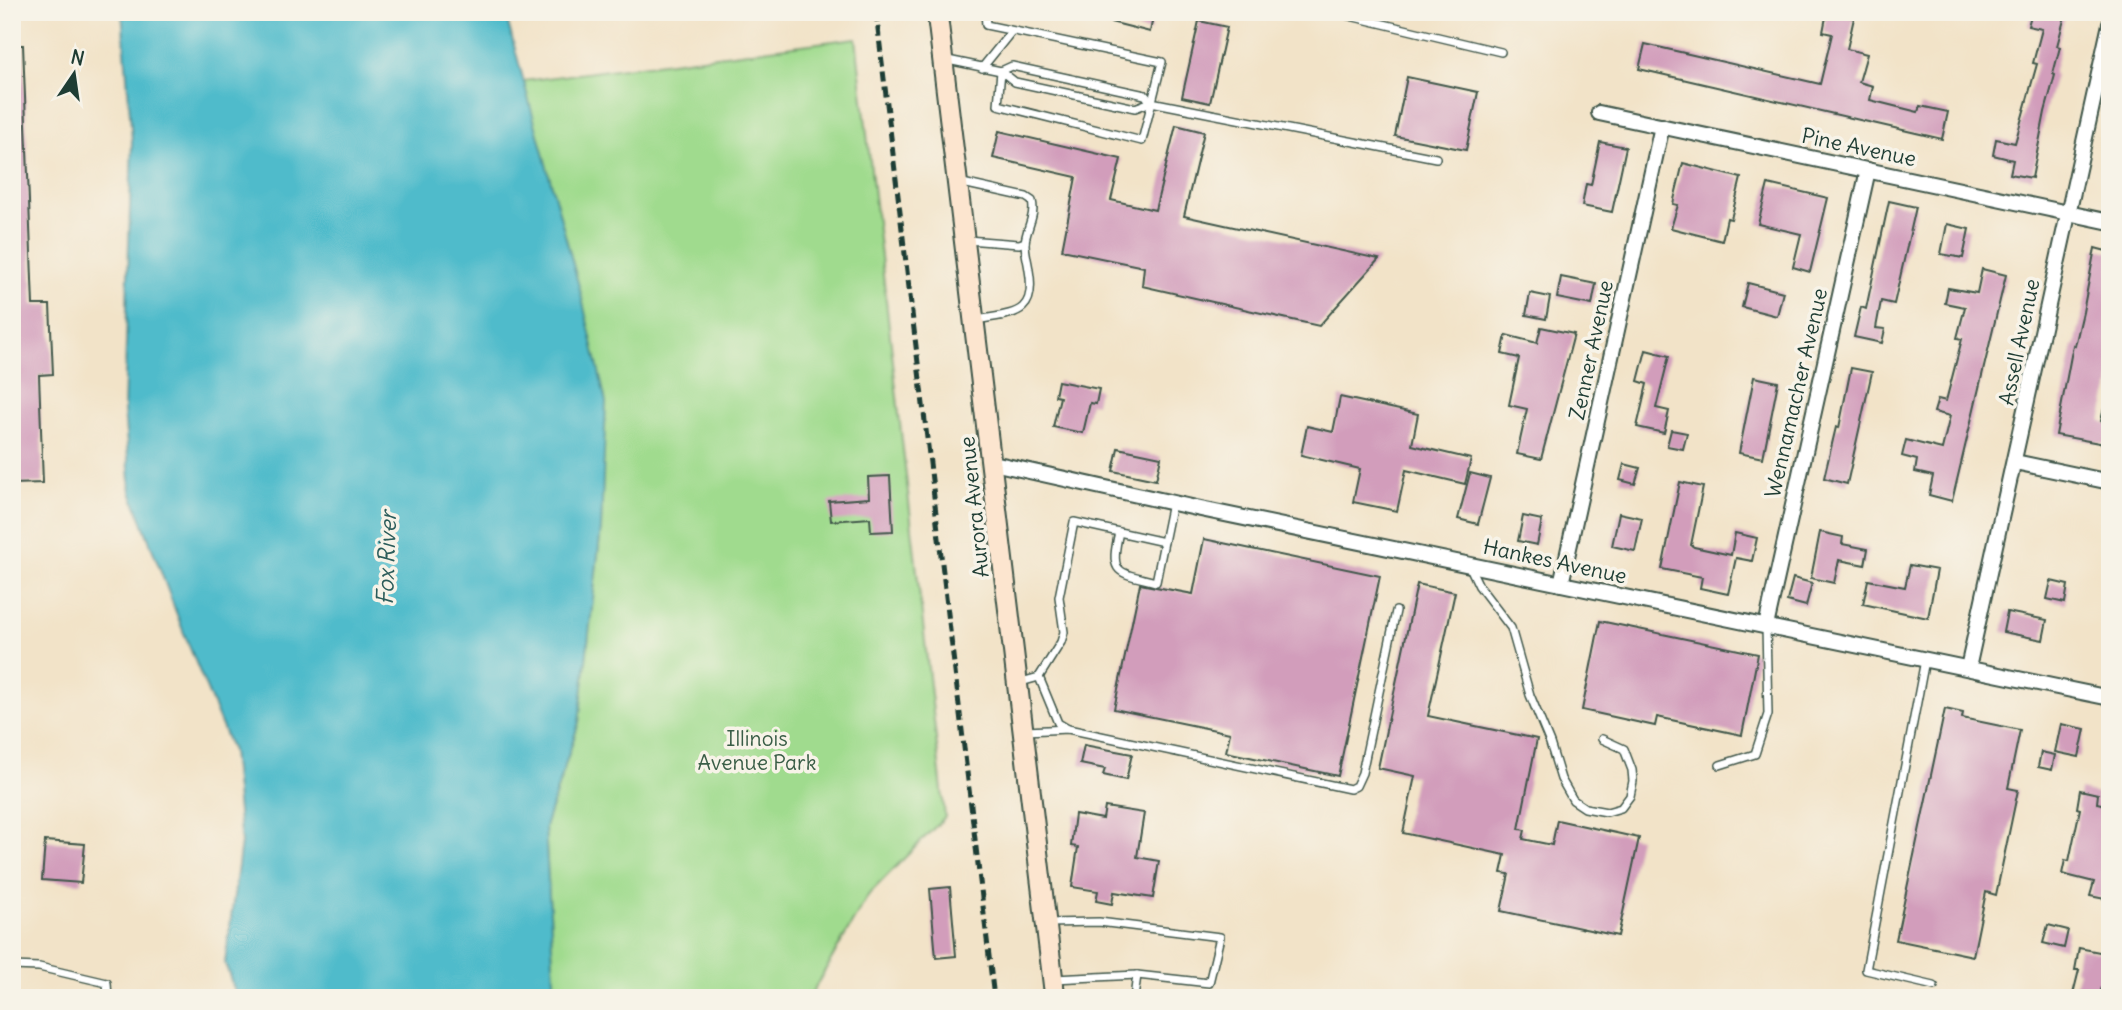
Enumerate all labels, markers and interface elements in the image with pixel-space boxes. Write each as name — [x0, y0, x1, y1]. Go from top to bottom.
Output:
north arrow — [38, 38, 108, 108]
text: N — [69, 44, 87, 71]
street label: Pine Avenue — [1799, 122, 1919, 172]
street label: Assell Avenue — [1992, 276, 2046, 408]
street label: Zenner Avenue — [1563, 278, 1619, 422]
street label: Wennamacher Avenue — [1759, 286, 1833, 500]
street label: Aurora Avenue — [953, 435, 995, 579]
water label: Fox River — [370, 508, 402, 606]
street label: Hankes Avenue — [1481, 533, 1629, 589]
park label: Illinois Avenue Park — [698, 725, 816, 776]

